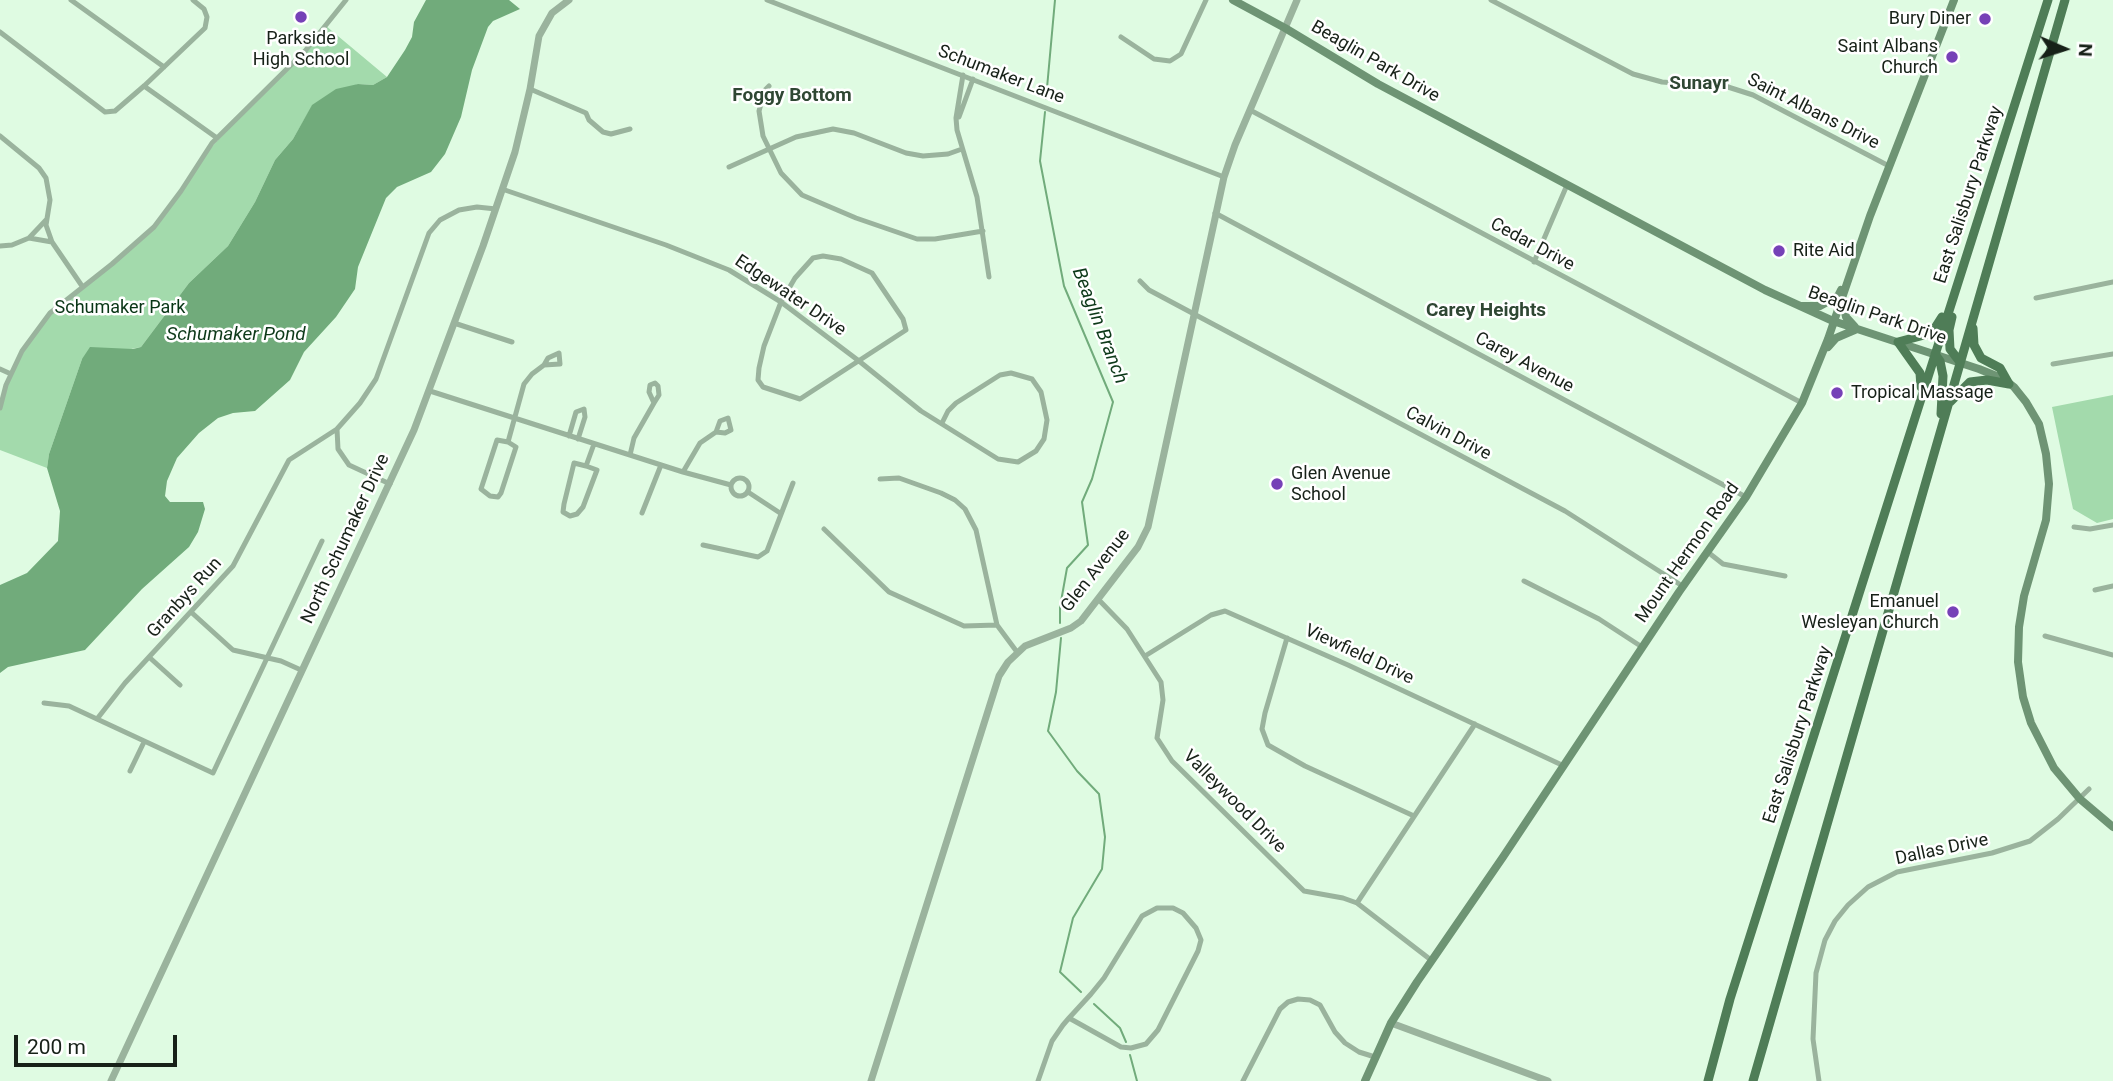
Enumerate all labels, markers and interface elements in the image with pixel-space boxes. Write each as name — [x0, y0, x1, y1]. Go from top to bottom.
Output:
place label: Bury Diner — [1889, 8, 1971, 30]
marker: Parkside High School — [293, 9, 309, 25]
marker: Bury Diner — [1977, 11, 1993, 27]
north arrow — [2029, 14, 2099, 84]
street label: Beaglin Park Drive — [1307, 16, 1443, 108]
place label: Parkside High School — [253, 28, 349, 70]
place label: Saint Albans Church — [1838, 36, 1938, 78]
street label: Schumaker Lane — [935, 41, 1067, 109]
text: N — [2074, 43, 2097, 57]
marker: Saint Albans Church — [1944, 49, 1960, 65]
street label: Saint Albans Drive — [1743, 69, 1883, 155]
district label: Sunayr — [1669, 73, 1729, 95]
district label: Foggy Bottom — [732, 85, 852, 107]
street label: East Salisbury Parkway — [1930, 103, 2008, 287]
street label: Cedar Drive — [1486, 214, 1578, 276]
place label: Rite Aid — [1793, 240, 1855, 262]
marker: Rite Aid — [1771, 243, 1787, 259]
street label: Edgewater Drive — [730, 251, 850, 341]
water label: Beaglin Branch — [1066, 265, 1132, 387]
street label: Beaglin Park Drive — [1805, 282, 1949, 350]
park label: Schumaker Park — [55, 297, 185, 319]
district label: Carey Heights — [1426, 300, 1546, 322]
water label: Schumaker Pond — [166, 324, 306, 346]
street label: Carey Avenue — [1471, 328, 1577, 398]
place label: Tropical Massage — [1851, 382, 1993, 404]
marker: Tropical Massage — [1829, 385, 1845, 401]
street label: Calvin Drive — [1402, 402, 1494, 466]
street label: North Schumaker Drive — [297, 451, 395, 627]
place label: Glen Avenue School — [1291, 463, 1390, 505]
marker: Glen Avenue School — [1269, 476, 1285, 492]
street label: Mount Hermon Road — [1631, 479, 1745, 627]
street label: Glen Avenue — [1057, 525, 1135, 617]
street label: Granbys Run — [143, 553, 227, 643]
place label: Emanuel Wesleyan Church — [1801, 591, 1939, 634]
marker: Emanuel Wesleyan Church — [1945, 604, 1961, 620]
street label: Viewfield Drive — [1301, 620, 1417, 690]
street label: East Salisbury Parkway — [1759, 643, 1837, 827]
street label: Valleywood Drive — [1178, 746, 1290, 858]
street label: Dallas Drive — [1894, 830, 1990, 870]
scale bar — [18, 1021, 180, 1066]
text: 200 m — [27, 1035, 86, 1059]

